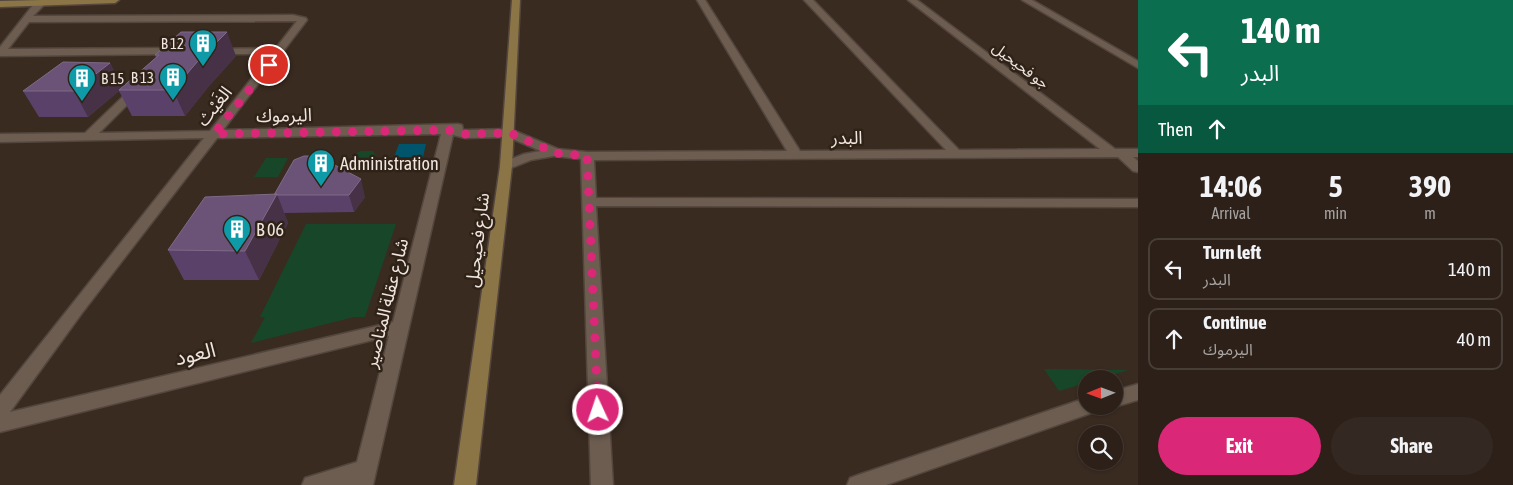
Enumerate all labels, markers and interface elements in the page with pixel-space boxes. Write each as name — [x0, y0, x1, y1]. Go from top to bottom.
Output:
text: 140 m — [1241, 10, 1320, 50]
icon: left — [1158, 20, 1223, 85]
building icon: B 12 — [188, 28, 218, 67]
place label: B 12 — [161, 35, 184, 52]
street label: جو فحيحيل — [989, 38, 1053, 93]
pin — [248, 44, 290, 86]
icon: arrive — [255, 51, 283, 79]
text: البدر — [1241, 60, 1279, 86]
building icon: B 13 — [158, 62, 188, 101]
building icon: B 15 — [67, 63, 97, 102]
place label: B 13 — [131, 69, 154, 86]
place label: B 15 — [101, 70, 124, 87]
street label: الغَيْث — [192, 82, 236, 130]
street label: اليرموك — [256, 104, 312, 127]
icon: ahead — [1203, 115, 1231, 143]
text: Then — [1158, 118, 1193, 140]
street label: البدر — [830, 127, 863, 149]
building icon: Administration — [306, 148, 336, 187]
place label: Administration — [340, 153, 439, 174]
text: 14:06 — [1200, 169, 1262, 203]
text: 5 — [1328, 169, 1343, 203]
text: 390 — [1409, 169, 1451, 203]
street label: شارع فحيحيل — [461, 192, 497, 289]
text: Arrival — [1211, 204, 1251, 222]
text: min — [1324, 204, 1347, 222]
text: m — [1424, 204, 1436, 222]
building icon: B 06 — [222, 214, 252, 253]
place label: B 06 — [256, 219, 284, 240]
street label: شارع عقلة المناصير — [359, 236, 416, 372]
text: Turn left — [1203, 241, 1261, 263]
icon: left — [1160, 255, 1188, 283]
text: 140 m — [1448, 258, 1491, 280]
text: البدر — [1203, 270, 1231, 288]
text: Continue — [1203, 311, 1267, 333]
icon: ahead — [1160, 325, 1188, 353]
text: 40 m — [1457, 328, 1491, 350]
street label: العود — [172, 337, 218, 370]
text: اليرموك — [1203, 340, 1253, 358]
north arrow — [1078, 370, 1122, 415]
map controls — [1078, 370, 1123, 470]
position arrow — [571, 383, 623, 435]
button: Exit — [1158, 417, 1321, 475]
button: Share — [1331, 417, 1493, 475]
button: search — [1078, 425, 1123, 470]

